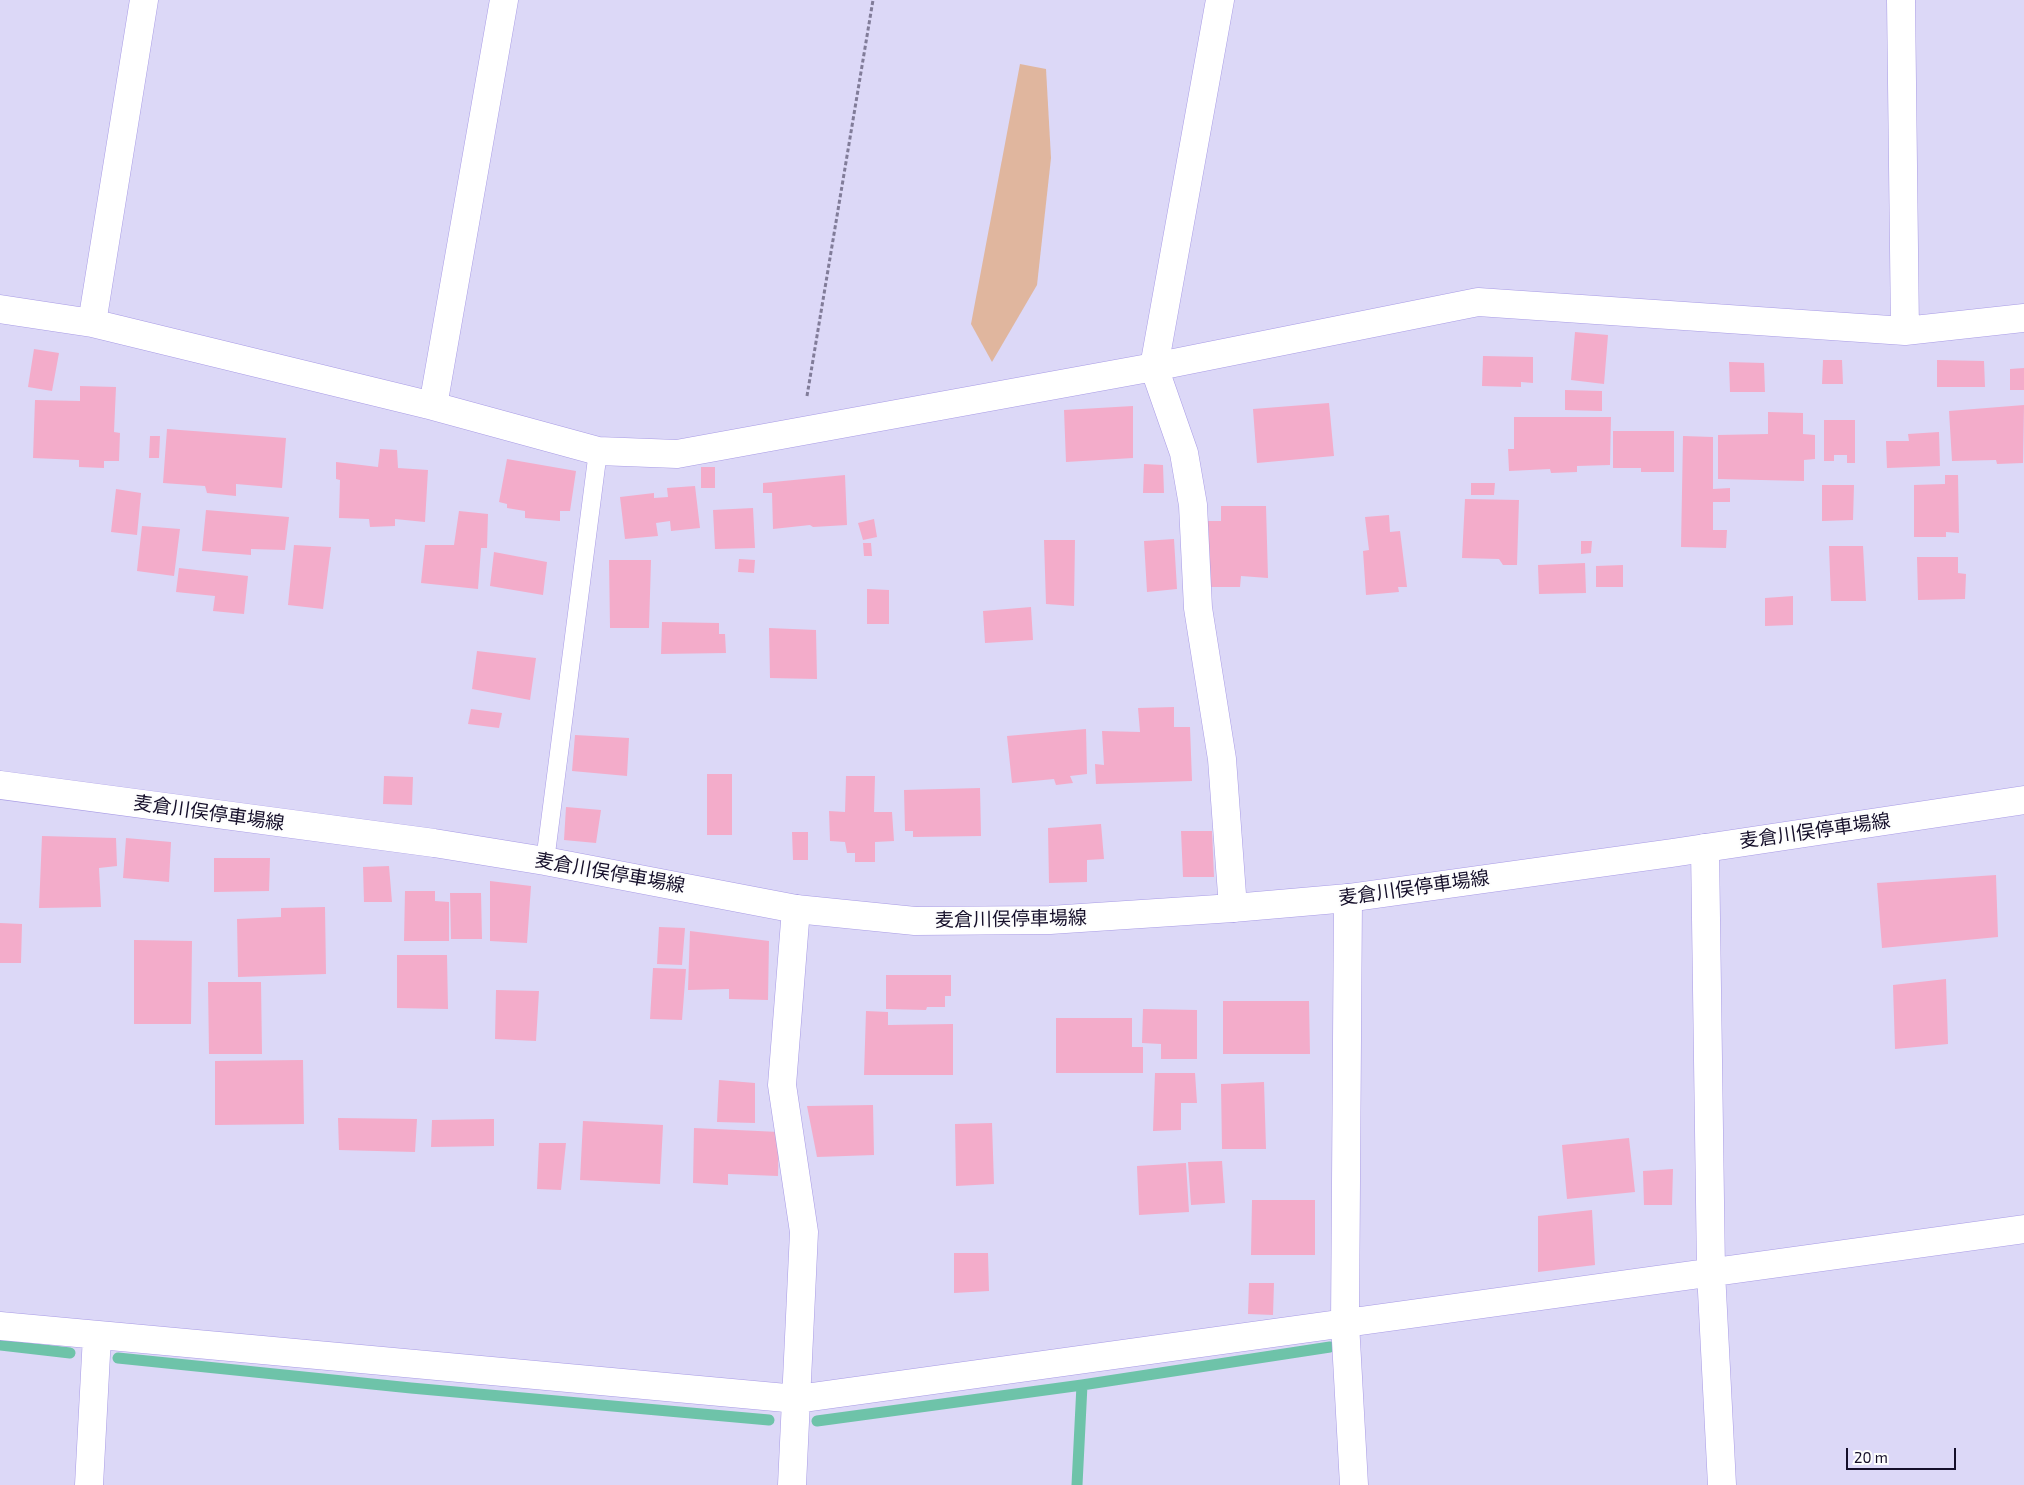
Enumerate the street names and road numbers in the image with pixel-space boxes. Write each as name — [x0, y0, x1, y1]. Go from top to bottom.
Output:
street label: 麦倉川俣停車場線 — [132, 791, 286, 835]
street label: 麦倉川俣停車場線 — [1738, 809, 1892, 853]
street label: 麦倉川俣停車場線 — [533, 849, 687, 897]
street label: 麦倉川俣停車場線 — [1337, 866, 1491, 910]
street label: 麦倉川俣停車場線 — [935, 906, 1087, 932]

